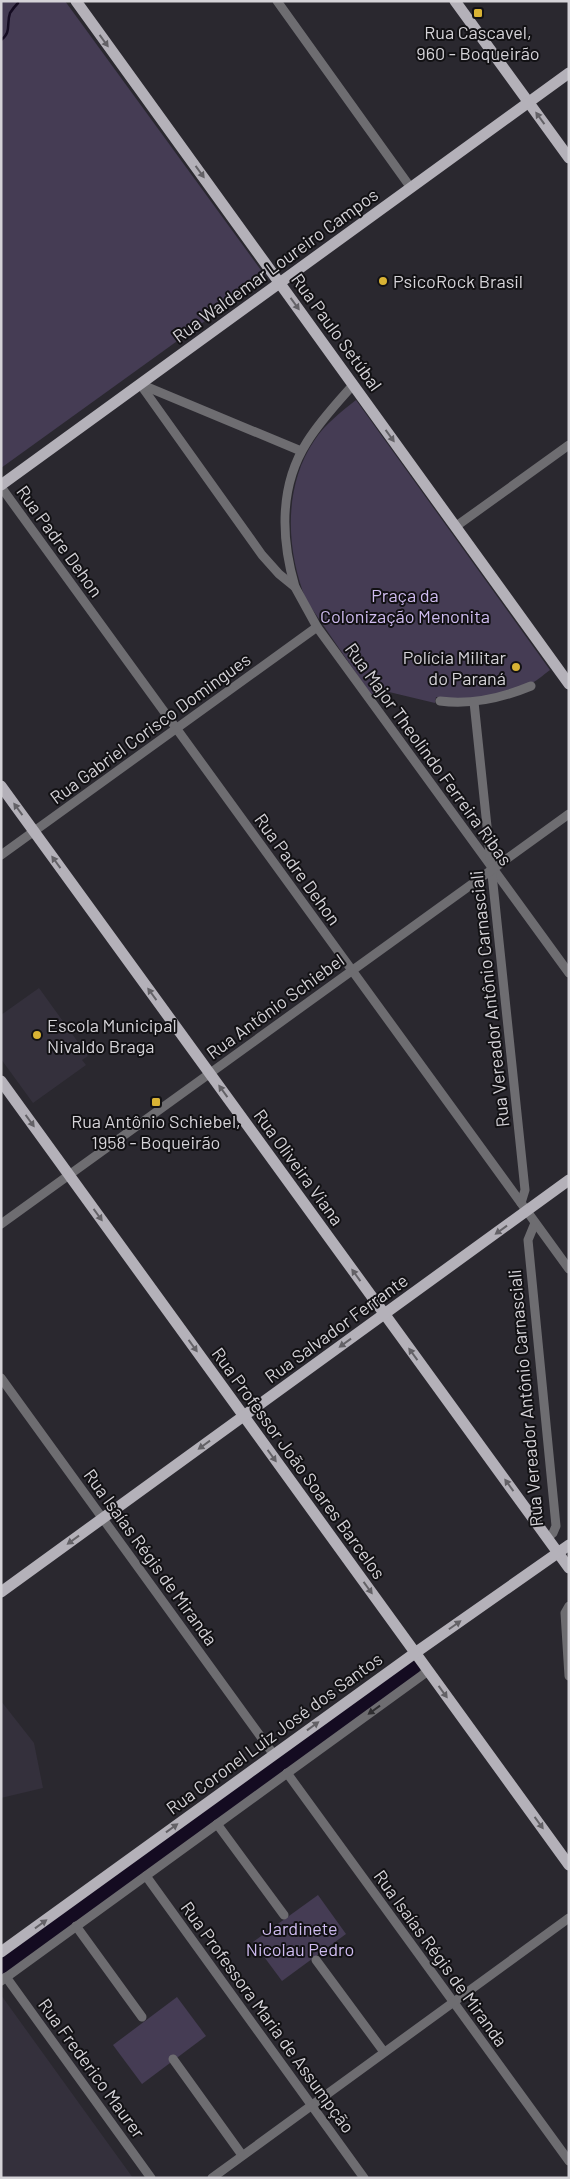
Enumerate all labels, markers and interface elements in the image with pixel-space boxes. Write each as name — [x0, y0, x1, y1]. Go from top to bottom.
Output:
marker: Rua Cascavel, 960 - Boqueirão — [472, 7, 484, 19]
place label: Rua Cascavel, 960 - Boqueirão — [416, 21, 540, 64]
one-way arrow — [99, 34, 109, 48]
one-way arrow — [535, 112, 545, 125]
one-way arrow — [194, 165, 205, 178]
street label: Rua Waldemar Loureiro Campos — [168, 183, 382, 347]
street label: Rua Paulo Setúbal — [287, 269, 387, 395]
place label: PsicoRock Brasil — [393, 270, 523, 292]
marker: PsicoRock Brasil — [377, 275, 389, 287]
one-way arrow — [290, 297, 300, 311]
one-way arrow — [385, 429, 395, 443]
street label: Rua Padre Dehon — [12, 481, 108, 601]
park label: Praça da Colonização Menonita — [320, 584, 490, 627]
street label: Rua Major Theolindo Ferreira Ribas — [341, 638, 517, 870]
place label: Polícia Militar do Paraná — [403, 646, 506, 689]
street label: Rua Gabriel Corisco Domingues — [45, 648, 255, 808]
marker: Polícia Militar do Paraná — [510, 661, 522, 673]
one-way arrow — [13, 802, 23, 816]
street label: Rua Padre Dehon — [250, 809, 346, 929]
one-way arrow — [51, 856, 62, 869]
street label: Rua Vereador Antônio Carnasciali — [465, 870, 513, 1128]
street label: Rua Antônio Schiebel — [202, 949, 348, 1063]
one-way arrow — [147, 987, 157, 1001]
place label: Escola Municipal Nivaldo Braga — [47, 1014, 177, 1057]
marker: Escola Municipal Nivaldo Braga — [31, 1029, 43, 1041]
one-way arrow — [218, 1084, 228, 1098]
marker: Rua Antônio Schiebel, 1958 - Boqueirão — [150, 1096, 162, 1108]
street label: Rua Oliveira Viana — [249, 1105, 349, 1229]
place label: Rua Antônio Schiebel, 1958 - Boqueirão — [71, 1110, 241, 1153]
one-way arrow — [25, 1114, 35, 1128]
one-way arrow — [93, 1208, 103, 1222]
one-way arrow — [494, 1225, 508, 1235]
one-way arrow — [351, 1268, 361, 1282]
street label: Rua Salvador Ferrante — [260, 1269, 412, 1387]
street label: Rua Vereador Antônio Carnasciali — [503, 1269, 547, 1527]
one-way arrow — [338, 1338, 352, 1348]
one-way arrow — [188, 1339, 198, 1353]
street label: Rua Professor João Soares Barcelos — [208, 1343, 390, 1583]
one-way arrow — [408, 1347, 418, 1361]
one-way arrow — [197, 1440, 211, 1450]
one-way arrow — [267, 1449, 278, 1462]
street label: Rua Isaías Régis de Miranda — [79, 1464, 223, 1650]
one-way arrow — [504, 1478, 514, 1492]
one-way arrow — [66, 1535, 80, 1545]
one-way arrow — [363, 1581, 373, 1594]
one-way arrow — [448, 1620, 462, 1630]
street label: Rua Coronel Luiz José dos Santos — [162, 1647, 386, 1819]
one-way arrow — [438, 1685, 449, 1698]
one-way arrow — [368, 1704, 381, 1714]
one-way arrow — [306, 1721, 320, 1731]
one-way arrow — [534, 1817, 544, 1830]
one-way arrow — [165, 1823, 179, 1833]
street label: Rua Isaías Régis de Miranda — [369, 1865, 513, 2051]
street label: Rua Professora Maria de Assumpção — [177, 1897, 359, 2137]
park label: Jardinete Nicolau Pedro — [246, 1917, 354, 1960]
one-way arrow — [34, 1918, 47, 1929]
street label: Rua Frederico Maurer — [34, 1994, 150, 2142]

